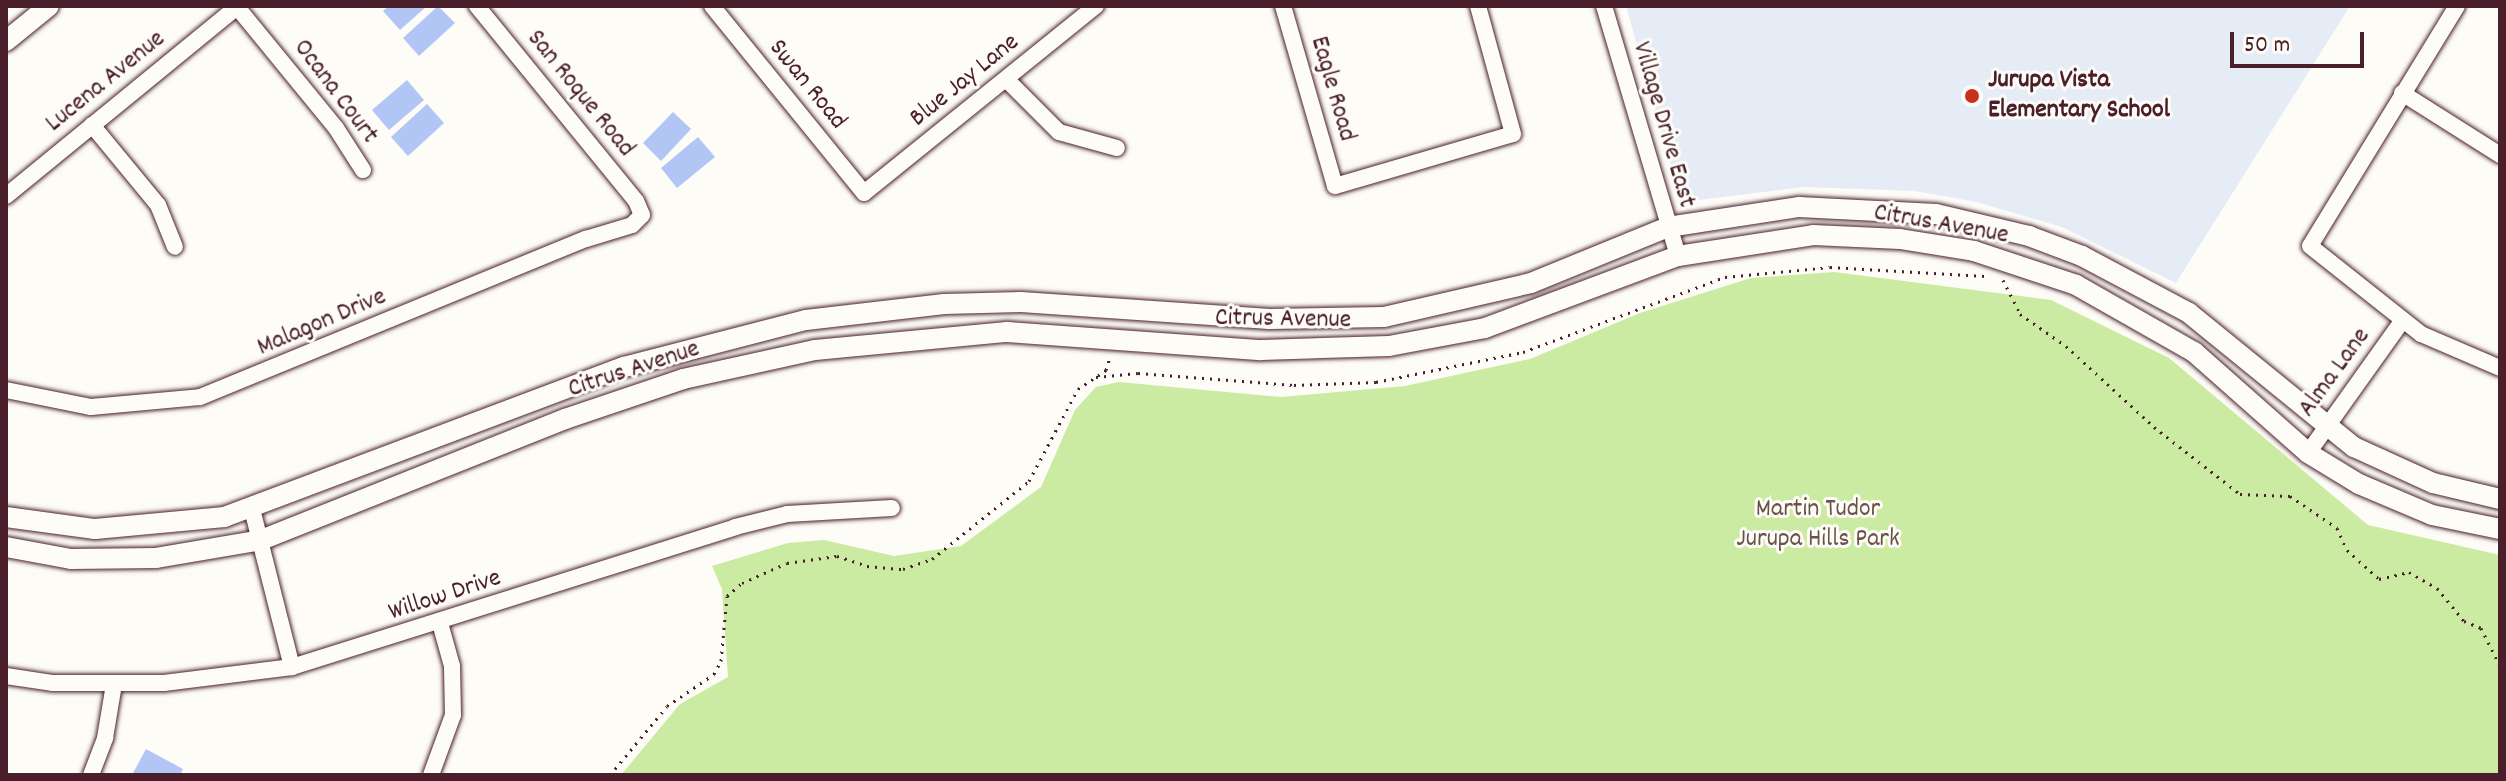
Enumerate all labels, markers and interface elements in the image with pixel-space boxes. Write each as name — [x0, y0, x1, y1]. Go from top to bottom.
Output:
scale bar — [2234, 16, 2368, 66]
street label: Lucena Avenue — [40, 24, 172, 140]
street label: San Roque Road — [519, 24, 641, 164]
street label: Blue Jay Lane — [904, 27, 1026, 135]
text: 50 m — [2244, 29, 2290, 63]
street label: Eagle Road — [1302, 33, 1362, 145]
street label: Ocana Court — [286, 34, 384, 150]
street label: Swan Road — [761, 34, 853, 136]
street label: Village Drive East — [1624, 38, 1702, 212]
place label: Jurupa Vista Elementary School — [1988, 65, 2170, 126]
marker: Jurupa Vista Elementary School — [1963, 87, 1981, 105]
street label: Citrus Avenue — [1871, 198, 2011, 252]
street label: Malagon Drive — [253, 282, 391, 364]
street label: Citrus Avenue — [1215, 303, 1351, 337]
street label: Alma Lane — [2292, 322, 2378, 424]
street label: Citrus Avenue — [564, 334, 704, 406]
park label: Martin Tudor Jurupa Hills Park — [1736, 494, 1900, 556]
street label: Willow Drive — [385, 563, 505, 629]

